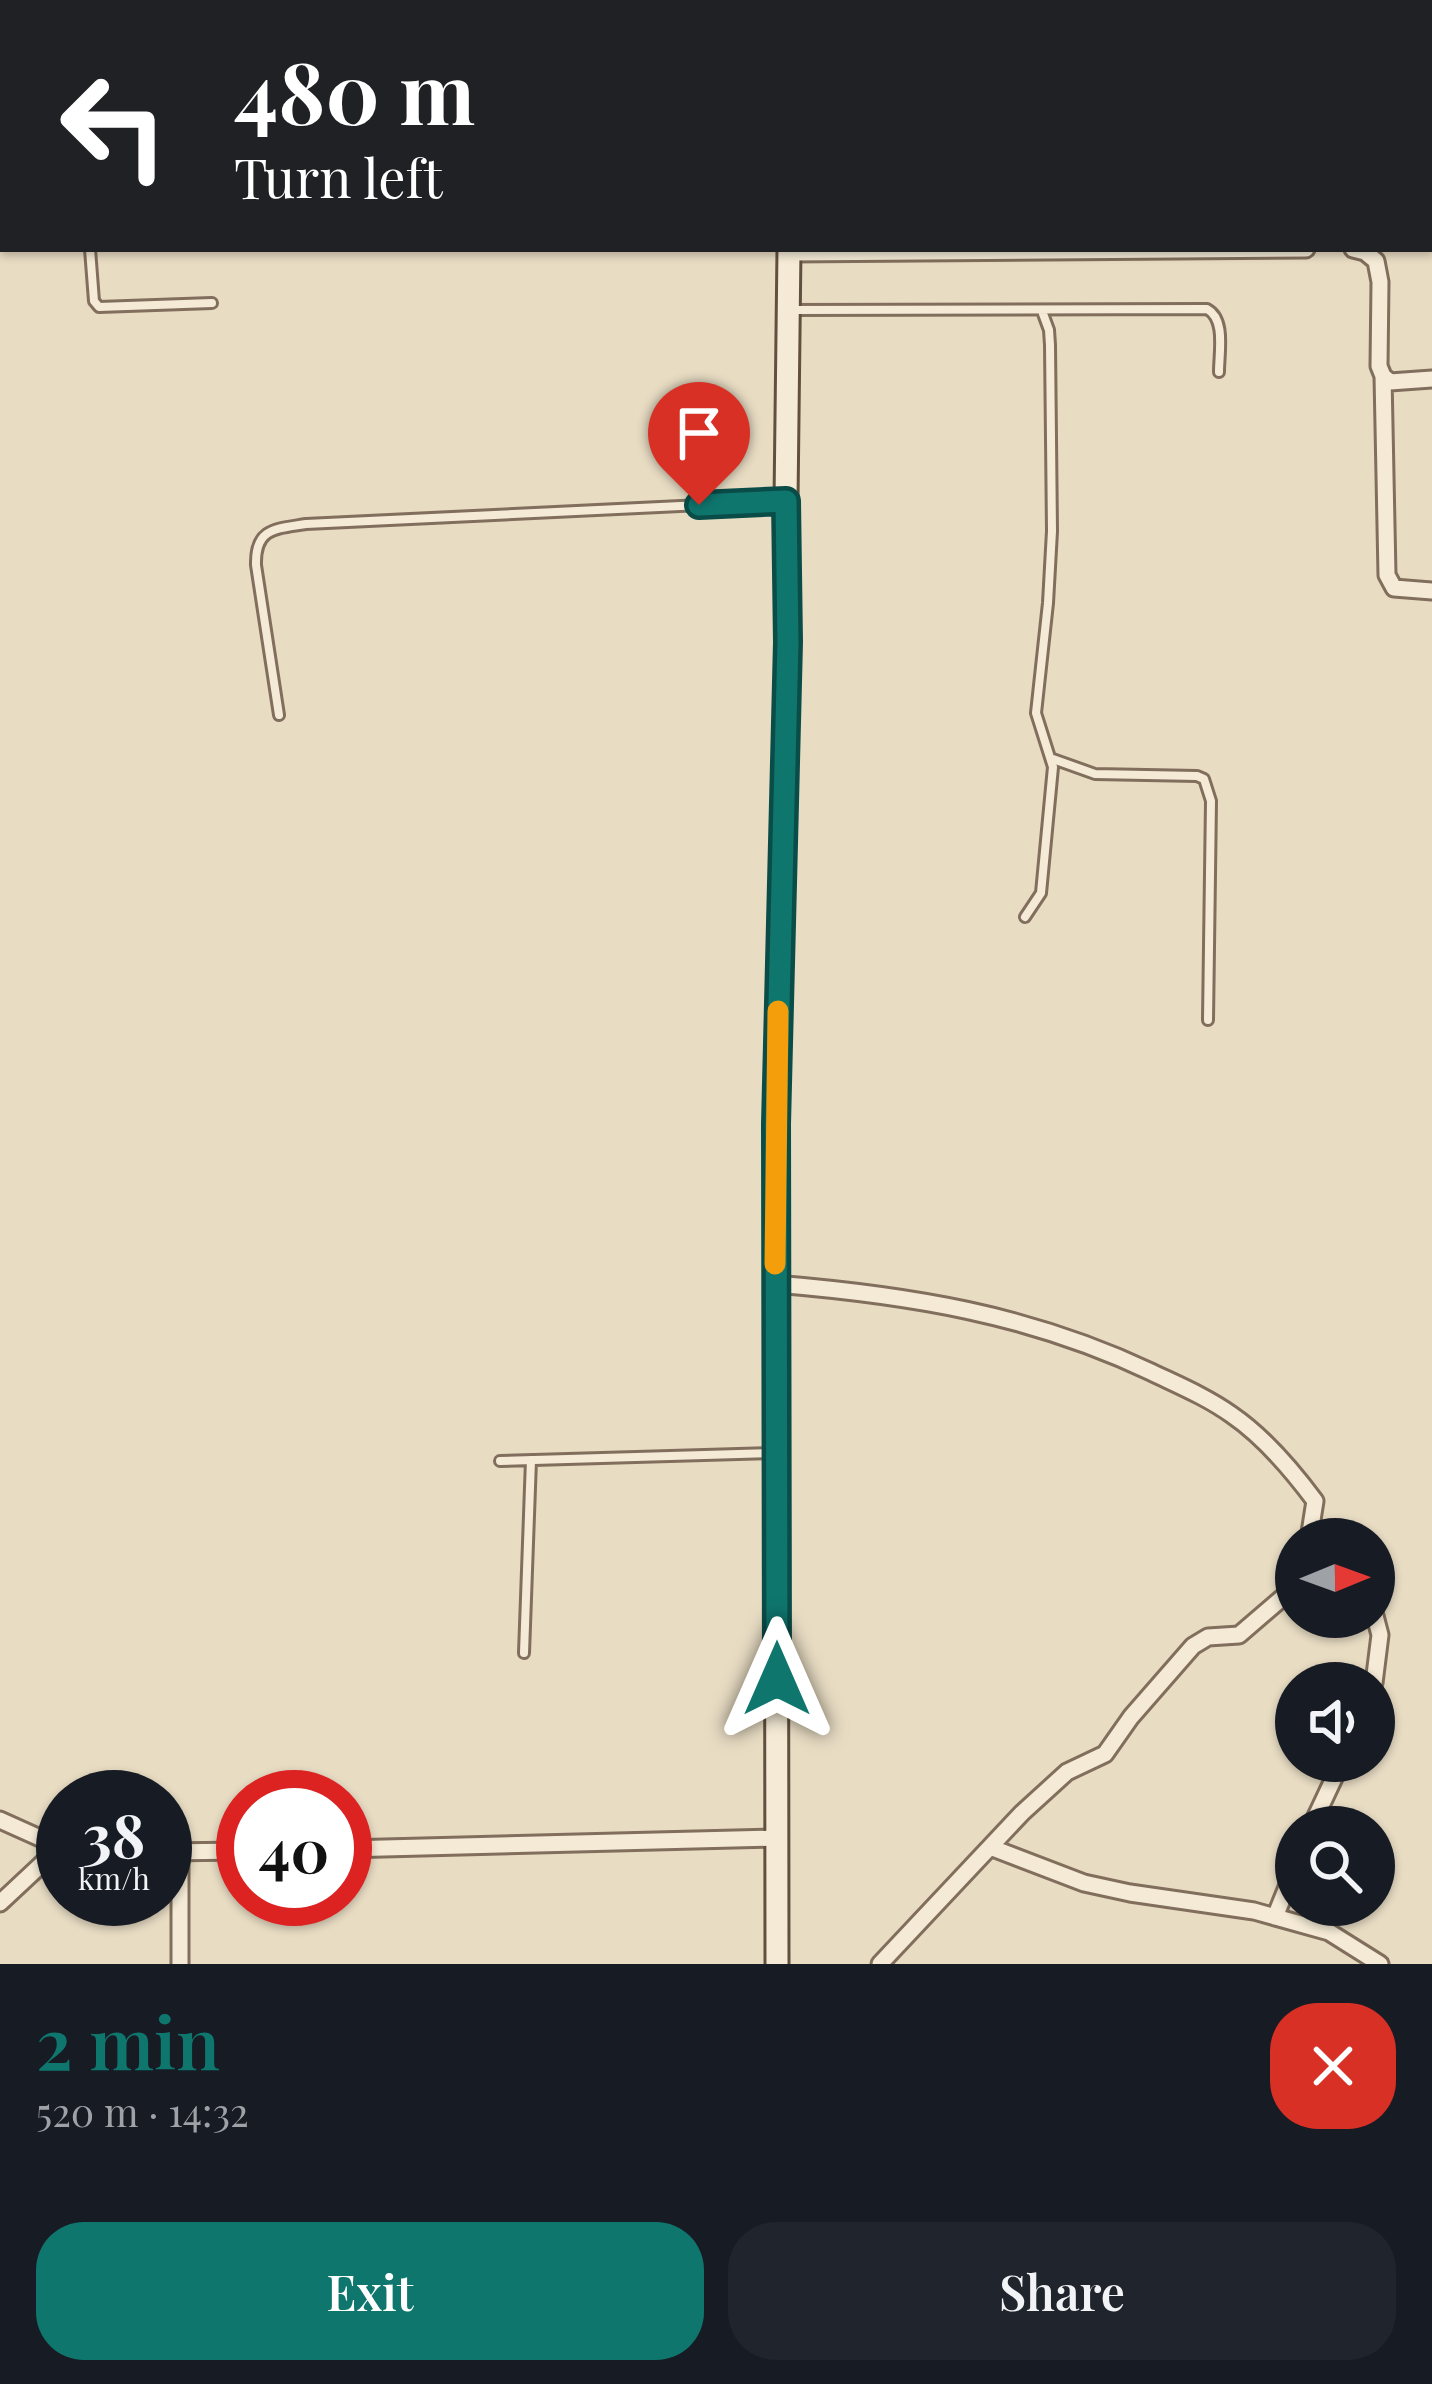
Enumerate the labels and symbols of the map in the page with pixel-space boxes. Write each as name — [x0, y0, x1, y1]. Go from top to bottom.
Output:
pin — [648, 382, 750, 505]
north arrow — [1275, 1518, 1395, 1638]
position arrow — [714, 1616, 840, 1742]
speed limit sign: 40 — [216, 1770, 372, 1926]

